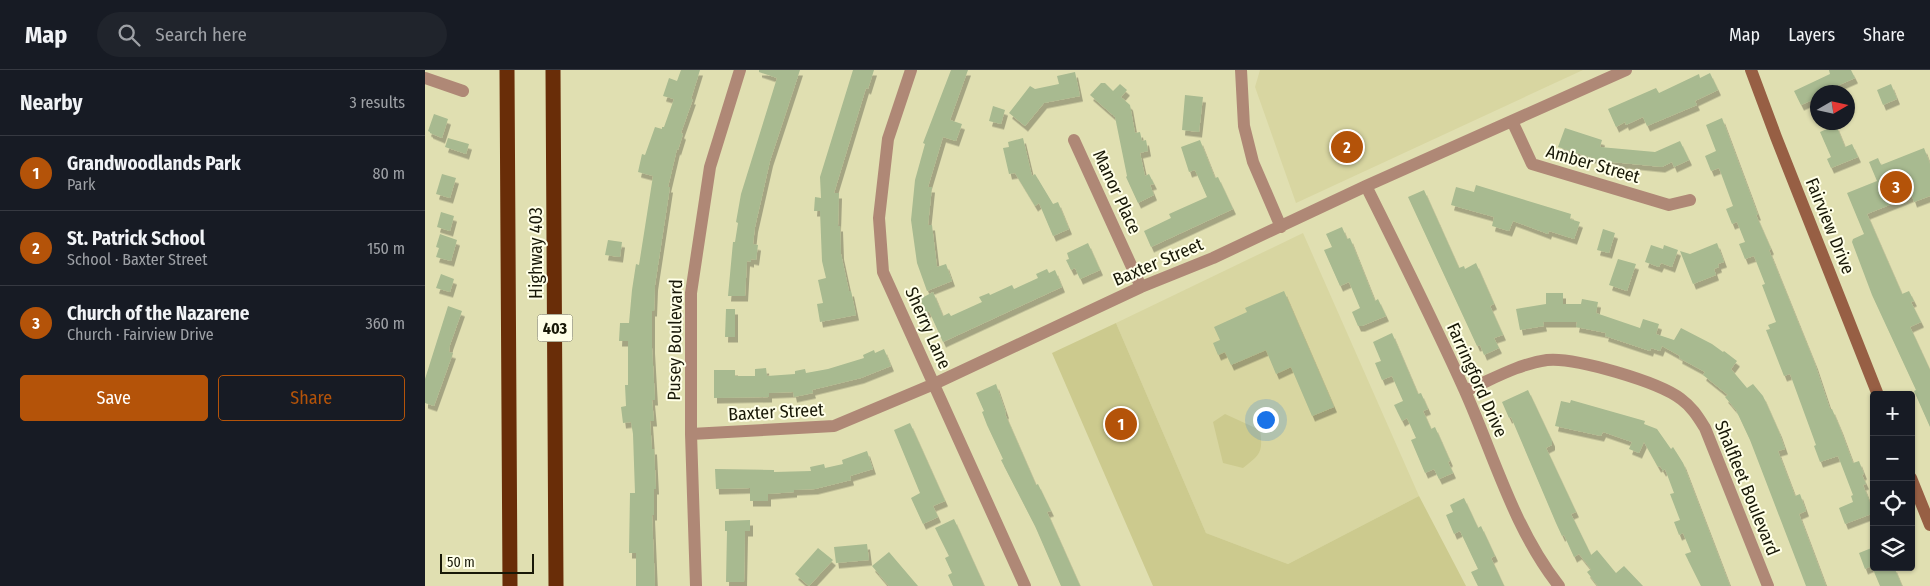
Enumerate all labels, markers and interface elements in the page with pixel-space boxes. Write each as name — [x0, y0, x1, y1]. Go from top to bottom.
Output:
search box — [97, 12, 447, 57]
text: Map — [25, 21, 67, 49]
icon: search — [115, 21, 143, 49]
text: Search here — [155, 23, 247, 46]
text: Map — [1729, 24, 1760, 46]
text: Layers — [1788, 24, 1835, 46]
text: Share — [1863, 24, 1905, 46]
north arrow — [1810, 85, 1855, 130]
text: Nearby — [20, 90, 82, 116]
text: 3 results — [349, 93, 405, 112]
pin: 2 — [1331, 128, 1363, 166]
street label: Amber Street — [1544, 140, 1643, 188]
street label: Manor Place — [1088, 147, 1146, 238]
text: Grandwoodlands Park — [67, 152, 241, 175]
text: 1 — [33, 164, 39, 183]
text: 80 m — [373, 164, 405, 183]
pin: 3 — [1880, 168, 1912, 206]
text: Park — [67, 175, 95, 194]
street label: Fairview Drive — [1801, 175, 1859, 278]
street label: Highway 403 — [525, 207, 547, 299]
text: St. Patrick School — [67, 227, 205, 250]
street label: Baxter Street — [1110, 233, 1207, 291]
text: 2 — [32, 239, 40, 258]
text: 150 m — [367, 239, 405, 258]
text: School · Baxter Street — [67, 250, 207, 269]
street label: Pusey Boulevard — [663, 279, 687, 401]
street label: Sherry Lane — [900, 284, 956, 372]
text: Church of the Nazarene — [67, 302, 249, 325]
text: 3 — [32, 314, 40, 333]
text: 360 m — [365, 314, 405, 333]
road number: 403 — [537, 314, 573, 342]
street label: Farringford Drive — [1442, 319, 1512, 441]
text: Church · Fairview Drive — [67, 325, 214, 344]
button: Save — [20, 375, 208, 421]
button: Share — [218, 375, 405, 421]
map controls — [1870, 391, 1915, 571]
button: + — [1870, 391, 1915, 436]
street label: Baxter Street — [728, 399, 825, 425]
pin: 1 — [1105, 405, 1137, 443]
your location — [1253, 407, 1279, 433]
street label: Shalfleet Boulevard — [1710, 417, 1784, 559]
button: − — [1870, 436, 1915, 481]
button: locate — [1870, 481, 1915, 526]
button: layers — [1870, 526, 1915, 571]
scale bar — [440, 551, 534, 574]
text: 50 m — [447, 554, 475, 571]

